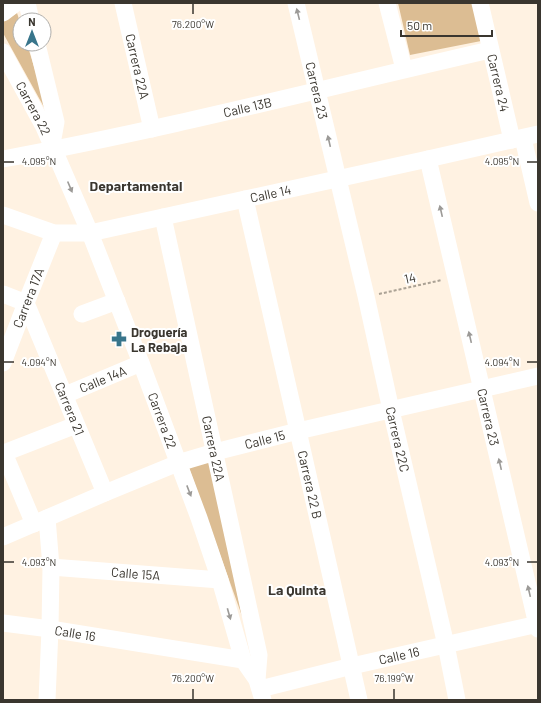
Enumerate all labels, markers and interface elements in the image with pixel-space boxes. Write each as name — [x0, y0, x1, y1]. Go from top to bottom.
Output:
one-way arrow — [295, 8, 301, 21]
north arrow — [12, 12, 52, 52]
scale bar — [401, 12, 492, 38]
text: N — [28, 15, 36, 28]
text: 76.200°W — [172, 18, 214, 30]
text: 50 m — [407, 18, 432, 32]
street label: Carrera 22A — [122, 32, 153, 101]
street label: Carrera 24 — [484, 52, 513, 113]
street label: Carrera 23 — [302, 60, 331, 121]
street label: Carrera 22 — [13, 79, 54, 137]
street label: Calle 13B — [222, 94, 273, 120]
one-way arrow — [325, 135, 331, 147]
text: 4.095°N — [22, 155, 56, 167]
text: 4.095°N — [485, 155, 519, 167]
district label: Departamental — [90, 177, 182, 194]
one-way arrow — [67, 181, 73, 193]
street label: Calle 14 — [249, 181, 293, 206]
one-way arrow — [437, 204, 443, 217]
street label: Carrera 17A — [9, 265, 47, 330]
street label: 14 — [403, 269, 417, 287]
place label: Droguería La Rebaja — [131, 324, 188, 355]
pharmacy icon: Droguería La Rebaja — [110, 330, 128, 348]
one-way arrow — [467, 331, 473, 343]
text: 4.094°N — [22, 356, 56, 368]
text: 4.094°N — [485, 356, 519, 368]
street label: Calle 14A — [77, 362, 129, 396]
street label: Carrera 21 — [52, 380, 88, 438]
street label: Carrera 23 — [474, 387, 503, 447]
street label: Carrera 22 — [145, 390, 180, 451]
street label: Carrera 22C — [382, 405, 413, 474]
street label: Carrera 22A — [199, 414, 229, 483]
street label: Calle 15 — [243, 427, 287, 452]
street label: Carrera 22 B — [295, 449, 326, 520]
one-way arrow — [496, 458, 502, 470]
one-way arrow — [186, 485, 192, 497]
text: 4.093°N — [22, 556, 56, 568]
text: 4.093°N — [485, 556, 519, 568]
street label: Calle 15A — [111, 564, 161, 583]
district label: La Quinta — [268, 581, 326, 598]
one-way arrow — [526, 585, 532, 597]
one-way arrow — [226, 608, 232, 620]
street label: Calle 16 — [54, 622, 97, 644]
street label: Calle 16 — [377, 643, 421, 668]
text: 76.200°W — [172, 672, 214, 684]
text: 76.199°W — [374, 672, 414, 684]

